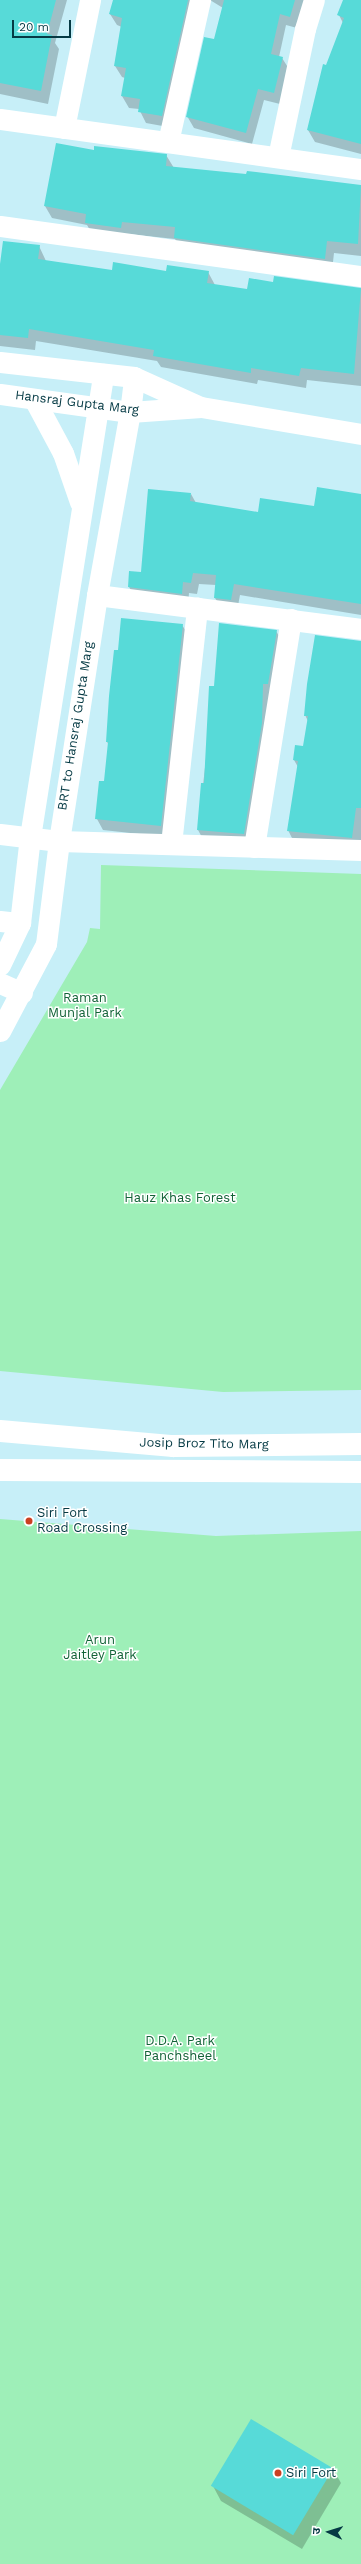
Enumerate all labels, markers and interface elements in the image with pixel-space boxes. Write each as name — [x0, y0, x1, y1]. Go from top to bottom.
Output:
scale bar — [14, 12, 73, 38]
text: 20 m — [19, 20, 49, 34]
street label: Hansraj Gupta Marg — [14, 388, 140, 418]
street label: BRT to Hansraj Gupta Marg — [55, 640, 97, 812]
park label: Raman Munjal Park — [48, 991, 122, 1022]
park label: Hauz Khas Forest — [124, 1190, 236, 1206]
street label: Josip Broz Tito Marg — [139, 1435, 269, 1453]
place label: Siri Fort Road Crossing — [37, 1506, 127, 1537]
marker: Siri Fort Road Crossing — [24, 1516, 34, 1526]
park label: Arun Jaitley Park — [63, 1633, 137, 1664]
park label: D.D.A. Park Panchsheel — [144, 2034, 216, 2065]
place label: Siri Fort — [286, 2465, 336, 2481]
marker: Siri Fort — [273, 2468, 283, 2478]
north arrow — [309, 2512, 349, 2552]
text: उ — [310, 2527, 323, 2535]

